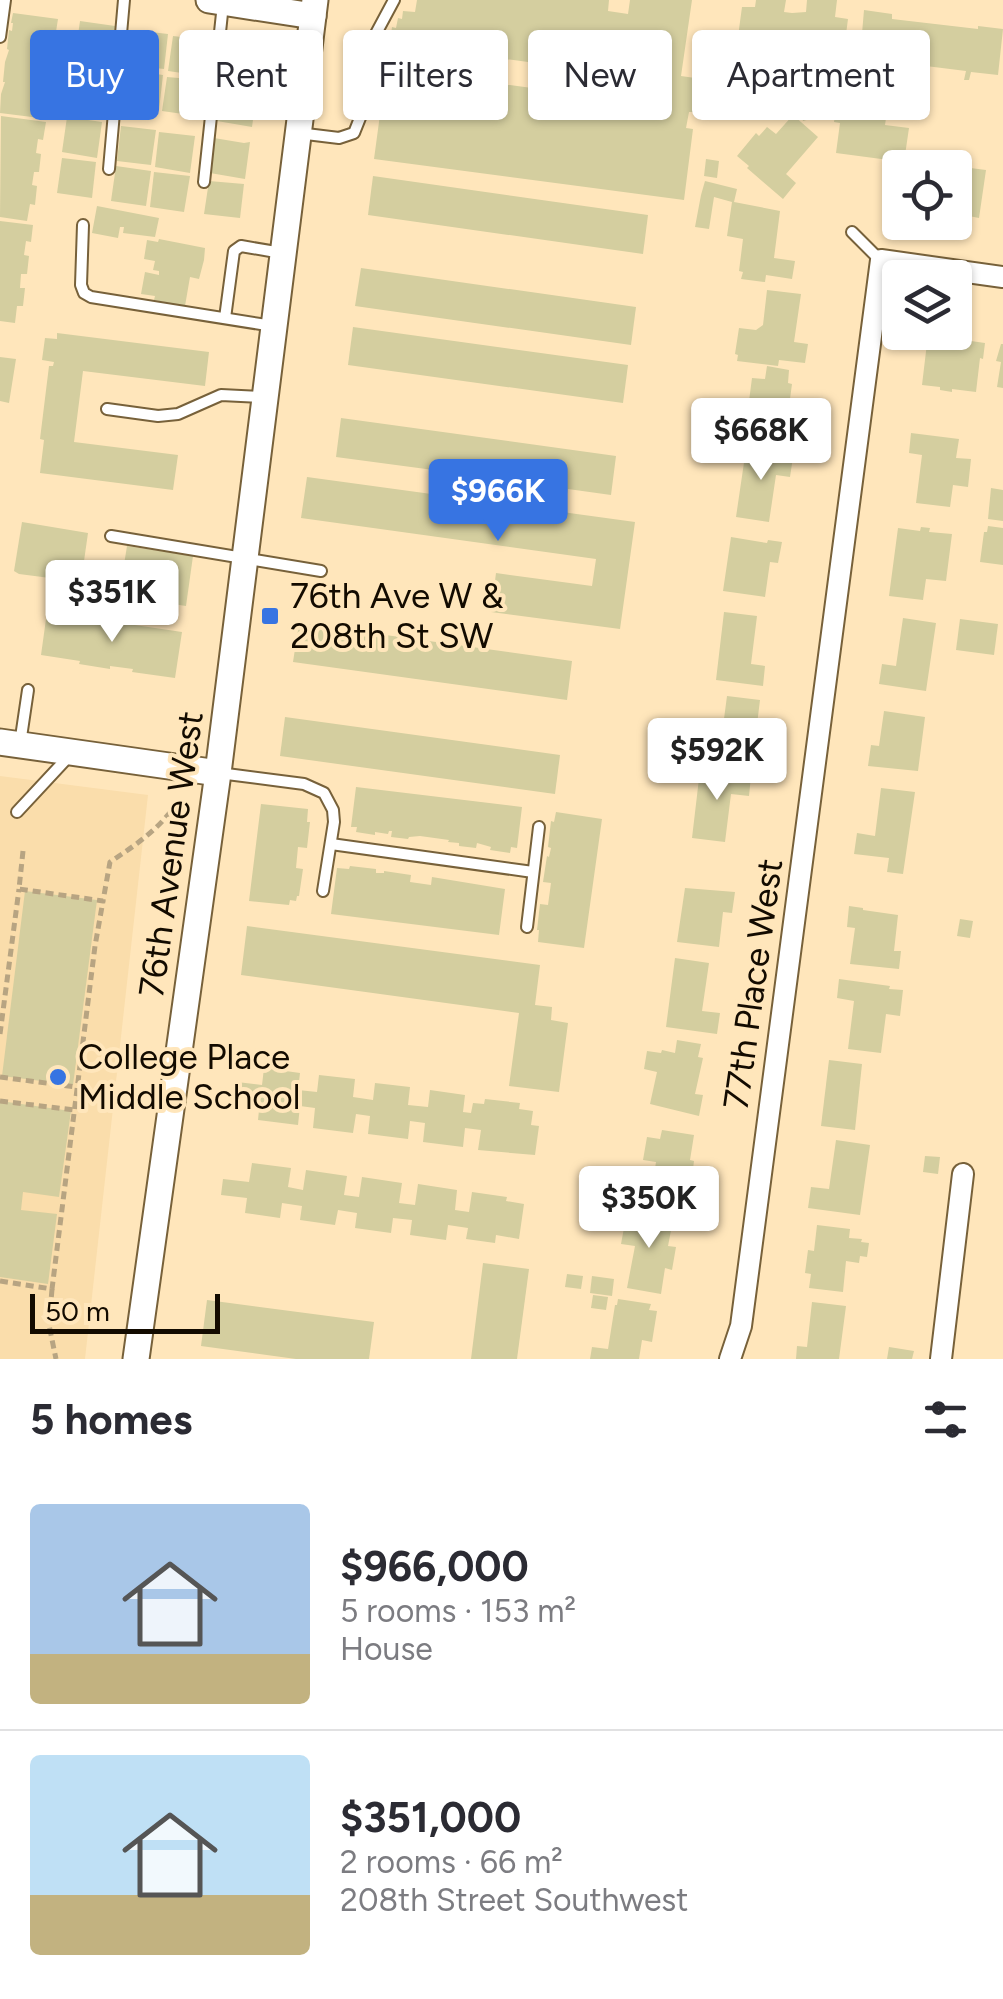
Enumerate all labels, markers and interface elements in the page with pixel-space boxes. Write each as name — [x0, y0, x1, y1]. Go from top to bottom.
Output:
chip: Buy — [30, 30, 159, 120]
chip: Rent — [179, 30, 323, 120]
chip: Filters — [343, 30, 508, 120]
chip: New — [528, 30, 672, 120]
chip: Apartment — [692, 30, 930, 120]
map controls — [882, 150, 972, 350]
button: locate — [882, 150, 972, 240]
button: layers — [882, 260, 972, 350]
pin: $668K — [691, 398, 831, 483]
text: $668K — [713, 411, 809, 449]
pin: $966K — [428, 459, 568, 544]
text: $966K — [451, 472, 545, 510]
pin: $351K — [42, 560, 182, 645]
text: $351K — [68, 573, 156, 611]
place label: 76th Ave W & 208th St SW — [290, 575, 504, 657]
marker: 76th Ave W & 208th St SW — [259, 605, 281, 627]
street label: 76th Avenue West — [130, 709, 212, 999]
pin: $592K — [647, 718, 787, 803]
text: $592K — [670, 731, 764, 769]
street label: 77th Place West — [715, 856, 791, 1112]
place label: College Place Middle School — [78, 1036, 300, 1118]
marker: College Place Middle School — [47, 1066, 69, 1088]
pin: $350K — [579, 1166, 719, 1251]
text: $350K — [601, 1179, 697, 1217]
scale bar — [30, 1289, 220, 1334]
text: 50 m — [45, 1294, 110, 1328]
icon: filters — [918, 1392, 973, 1447]
text: 5 homes — [30, 1394, 192, 1445]
text: $966,000 — [340, 1541, 529, 1592]
icon: home — [110, 1544, 230, 1664]
text: 5 rooms · 153 m² — [340, 1592, 576, 1630]
text: House — [340, 1630, 433, 1668]
text: $351,000 — [340, 1792, 521, 1843]
icon: home — [110, 1795, 230, 1915]
text: 2 rooms · 66 m² — [340, 1843, 563, 1881]
text: 208th Street Southwest — [340, 1881, 688, 1919]

